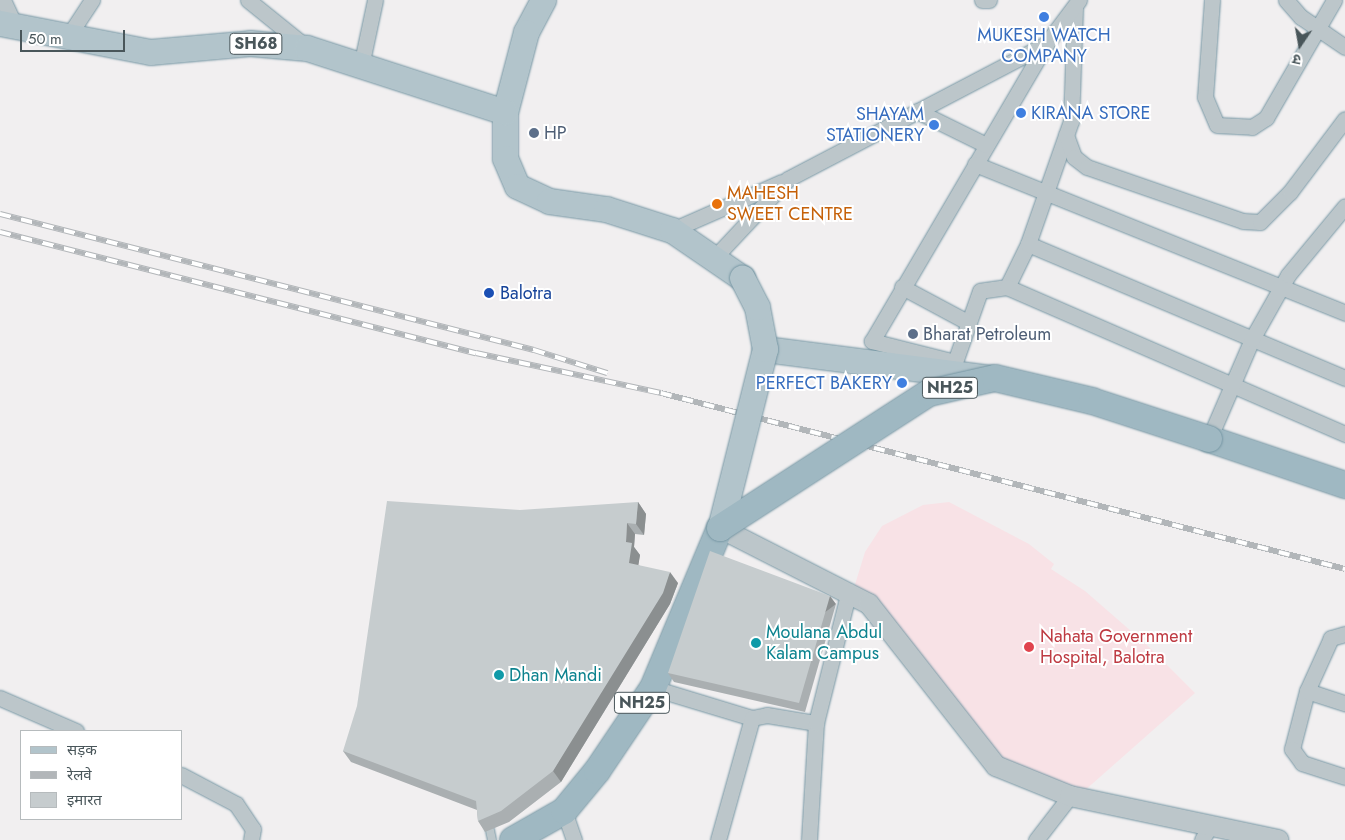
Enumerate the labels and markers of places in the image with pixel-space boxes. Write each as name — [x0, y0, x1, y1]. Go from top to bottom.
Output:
marker: MUKESH WATCH COMPANY — [1038, 11, 1050, 23]
place label: MUKESH WATCH COMPANY — [977, 25, 1111, 68]
place label: KIRANA STORE — [1031, 102, 1150, 124]
place label: SHAYAM STATIONERY — [826, 104, 924, 146]
marker: KIRANA STORE — [1015, 107, 1027, 119]
marker: SHAYAM STATIONERY — [928, 119, 940, 131]
place label: HP — [544, 122, 567, 144]
marker: HP — [528, 127, 540, 139]
place label: MAHESH SWEET CENTRE — [727, 183, 853, 225]
marker: MAHESH SWEET CENTRE — [711, 198, 723, 210]
place label: Balotra — [500, 282, 552, 304]
marker: Balotra — [482, 286, 496, 300]
place label: Bharat Petroleum — [923, 323, 1051, 345]
marker: Bharat Petroleum — [907, 328, 919, 340]
place label: PERFECT BAKERY — [756, 372, 892, 394]
marker: PERFECT BAKERY — [896, 377, 908, 389]
place label: Moulana Abdul Kalam Campus — [766, 622, 882, 664]
place label: Nahata Government Hospital, Balotra — [1040, 626, 1192, 669]
marker: Moulana Abdul Kalam Campus — [750, 637, 762, 649]
marker: Nahata Government Hospital, Balotra — [1022, 640, 1036, 654]
place label: Dhan Mandi — [509, 664, 602, 686]
marker: Dhan Mandi — [493, 669, 505, 681]

